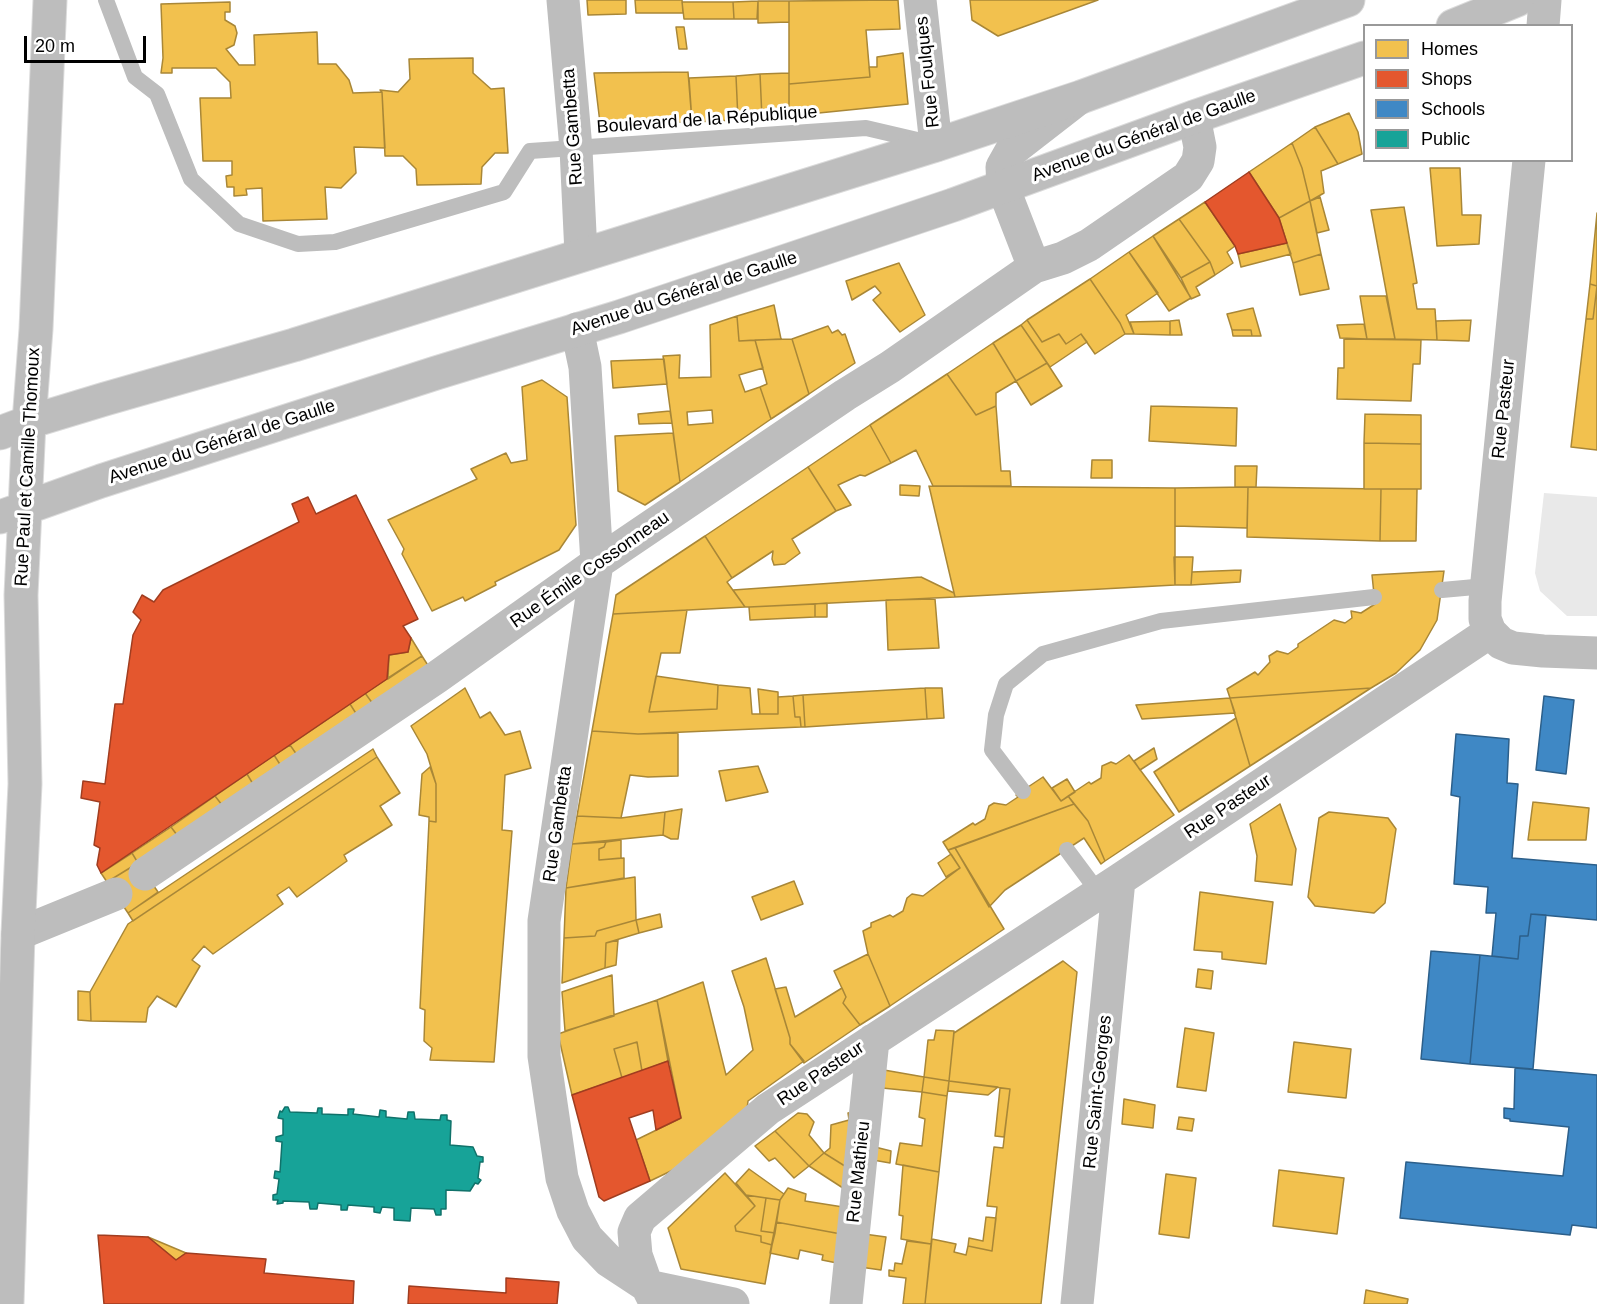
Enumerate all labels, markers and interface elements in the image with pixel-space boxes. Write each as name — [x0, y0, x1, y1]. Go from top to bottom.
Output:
street label: Rue Foulques — [911, 15, 945, 129]
scale bar — [27, 24, 148, 62]
legend — [1363, 24, 1573, 162]
text: 20 m — [35, 36, 75, 56]
text: Homes — [1421, 39, 1478, 59]
street label: Rue Gambetta — [558, 68, 588, 186]
text: Shops — [1421, 69, 1472, 89]
street label: Avenue du Général de Gaulle — [1029, 85, 1259, 187]
text: Schools — [1421, 99, 1485, 119]
street label: Boulevard de la République — [596, 102, 818, 138]
text: Public — [1421, 129, 1470, 149]
street label: Avenue du Général de Gaulle — [568, 247, 800, 341]
street label: Rue Paul et Camille Thomoux — [11, 347, 45, 587]
street label: Rue Pasteur — [1488, 358, 1520, 460]
street label: Avenue du Général de Gaulle — [106, 395, 338, 489]
street label: Rue Émile Cossonneau — [506, 507, 674, 633]
street label: Rue Gambetta — [539, 765, 577, 883]
street label: Rue Pasteur — [1180, 770, 1276, 844]
street label: Rue Saint-Georges — [1079, 1014, 1117, 1170]
street label: Rue Pasteur — [773, 1037, 869, 1111]
street label: Rue Mathieu — [843, 1120, 875, 1224]

